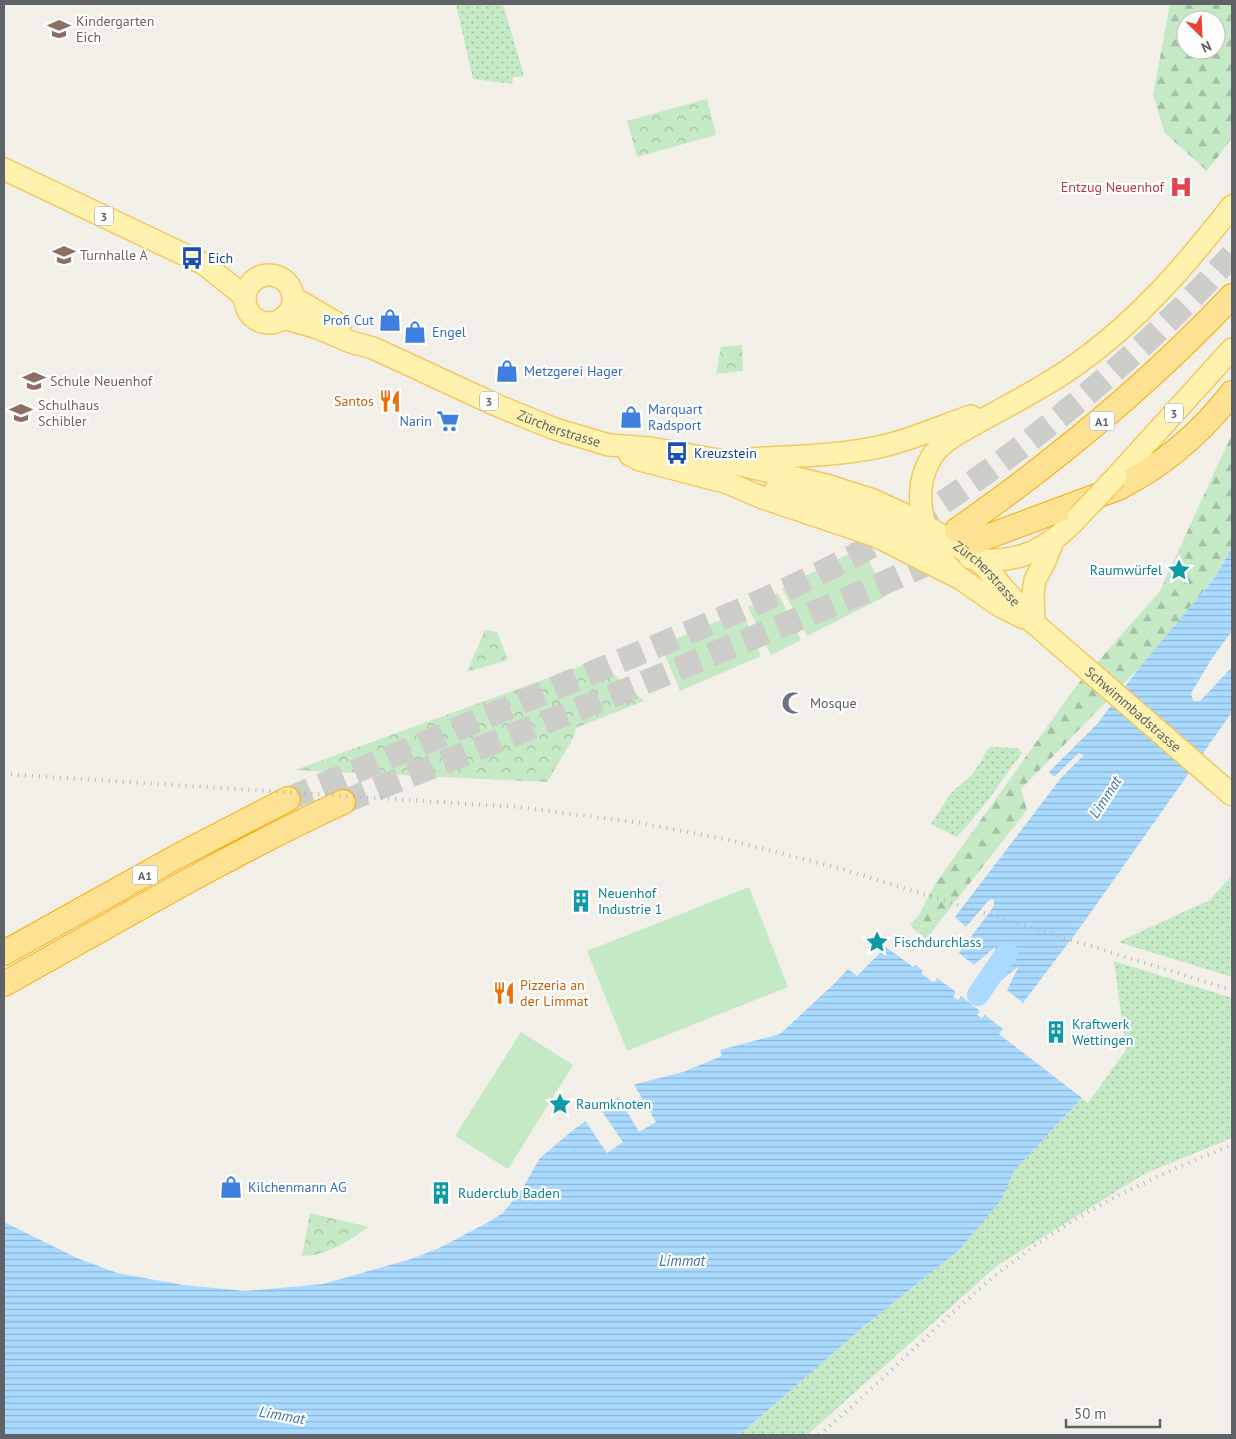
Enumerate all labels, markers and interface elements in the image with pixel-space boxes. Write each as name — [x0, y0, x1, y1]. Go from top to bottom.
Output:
north arrow — [1176, 10, 1226, 60]
place label: Kindergarten Eich — [76, 12, 154, 46]
school or university icon: Kindergarten Eich — [46, 16, 72, 42]
text: N — [1198, 37, 1214, 57]
hospital icon: Entzug Neuenhof — [1168, 174, 1194, 200]
place label: Entzug Neuenhof — [1061, 178, 1165, 196]
road number: 3 — [95, 207, 113, 226]
school or university icon: Turnhalle A — [51, 242, 77, 268]
bus stop icon: Eich — [179, 245, 205, 271]
place label: Turnhalle A — [80, 246, 148, 264]
place label: Eich — [208, 249, 233, 267]
shop icon: Profi Cut — [377, 307, 403, 333]
place label: Profi Cut — [323, 311, 374, 329]
shop icon: Engel — [402, 319, 428, 345]
place label: Engel — [432, 323, 466, 341]
shop icon: Metzgerei Hager — [494, 358, 520, 384]
place label: Metzgerei Hager — [524, 362, 623, 380]
school or university icon: Schule Neuenhof — [21, 368, 47, 394]
place label: Schule Neuenhof — [50, 372, 153, 390]
restaurant icon: Santos — [377, 388, 403, 414]
place label: Santos — [334, 392, 374, 410]
road number: 3 — [480, 392, 498, 411]
place label: Schulhaus Schibler — [38, 396, 99, 430]
school or university icon: Schulhaus Schibler — [8, 400, 34, 426]
place label: Marquart Radsport — [648, 400, 703, 434]
road number: 3 — [1165, 403, 1183, 422]
shop icon: Marquart Radsport — [618, 404, 644, 430]
street label: Zürcherstrasse — [515, 406, 603, 451]
supermarket icon: Narin — [435, 408, 461, 434]
place label: Narin — [399, 412, 432, 430]
road number: A1 — [1090, 412, 1114, 431]
bus stop icon: Kreuzstein — [664, 440, 690, 466]
place label: Kreuzstein — [694, 444, 757, 462]
street label: Zürcherstrasse — [950, 537, 1024, 610]
place icon: Raumwürfel — [1166, 557, 1192, 583]
place label: Raumwürfel — [1090, 561, 1162, 579]
street label: Schwimmbadstrasse — [1081, 663, 1185, 756]
mosque icon: Mosque — [780, 690, 806, 716]
place label: Mosque — [810, 694, 857, 712]
water label: Limmat — [1084, 771, 1126, 822]
road number: A1 — [132, 866, 158, 884]
place label: Neuenhof Industrie 1 — [598, 884, 662, 918]
building icon: Neuenhof Industrie 1 — [568, 888, 594, 914]
place icon: Fischdurchlass — [864, 929, 890, 955]
place label: Fischdurchlass — [894, 933, 982, 951]
place label: Pizzeria an der Limmat — [520, 976, 589, 1010]
restaurant icon: Pizzeria an der Limmat — [491, 980, 517, 1006]
place label: Kraftwerk Wettingen — [1072, 1015, 1133, 1049]
building icon: Kraftwerk Wettingen — [1043, 1019, 1069, 1045]
place icon: Raumknoten — [547, 1091, 573, 1117]
place label: Raumknoten — [576, 1095, 651, 1113]
shop icon: Kilchenmann AG — [218, 1174, 244, 1200]
place label: Kilchenmann AG — [248, 1178, 346, 1196]
building icon: Ruderclub Baden — [428, 1180, 454, 1206]
place label: Ruderclub Baden — [458, 1184, 560, 1202]
water label: Limmat — [659, 1251, 706, 1270]
scale bar — [1066, 1396, 1160, 1428]
water label: Limmat — [258, 1402, 308, 1429]
text: 50 m — [1074, 1404, 1107, 1423]

